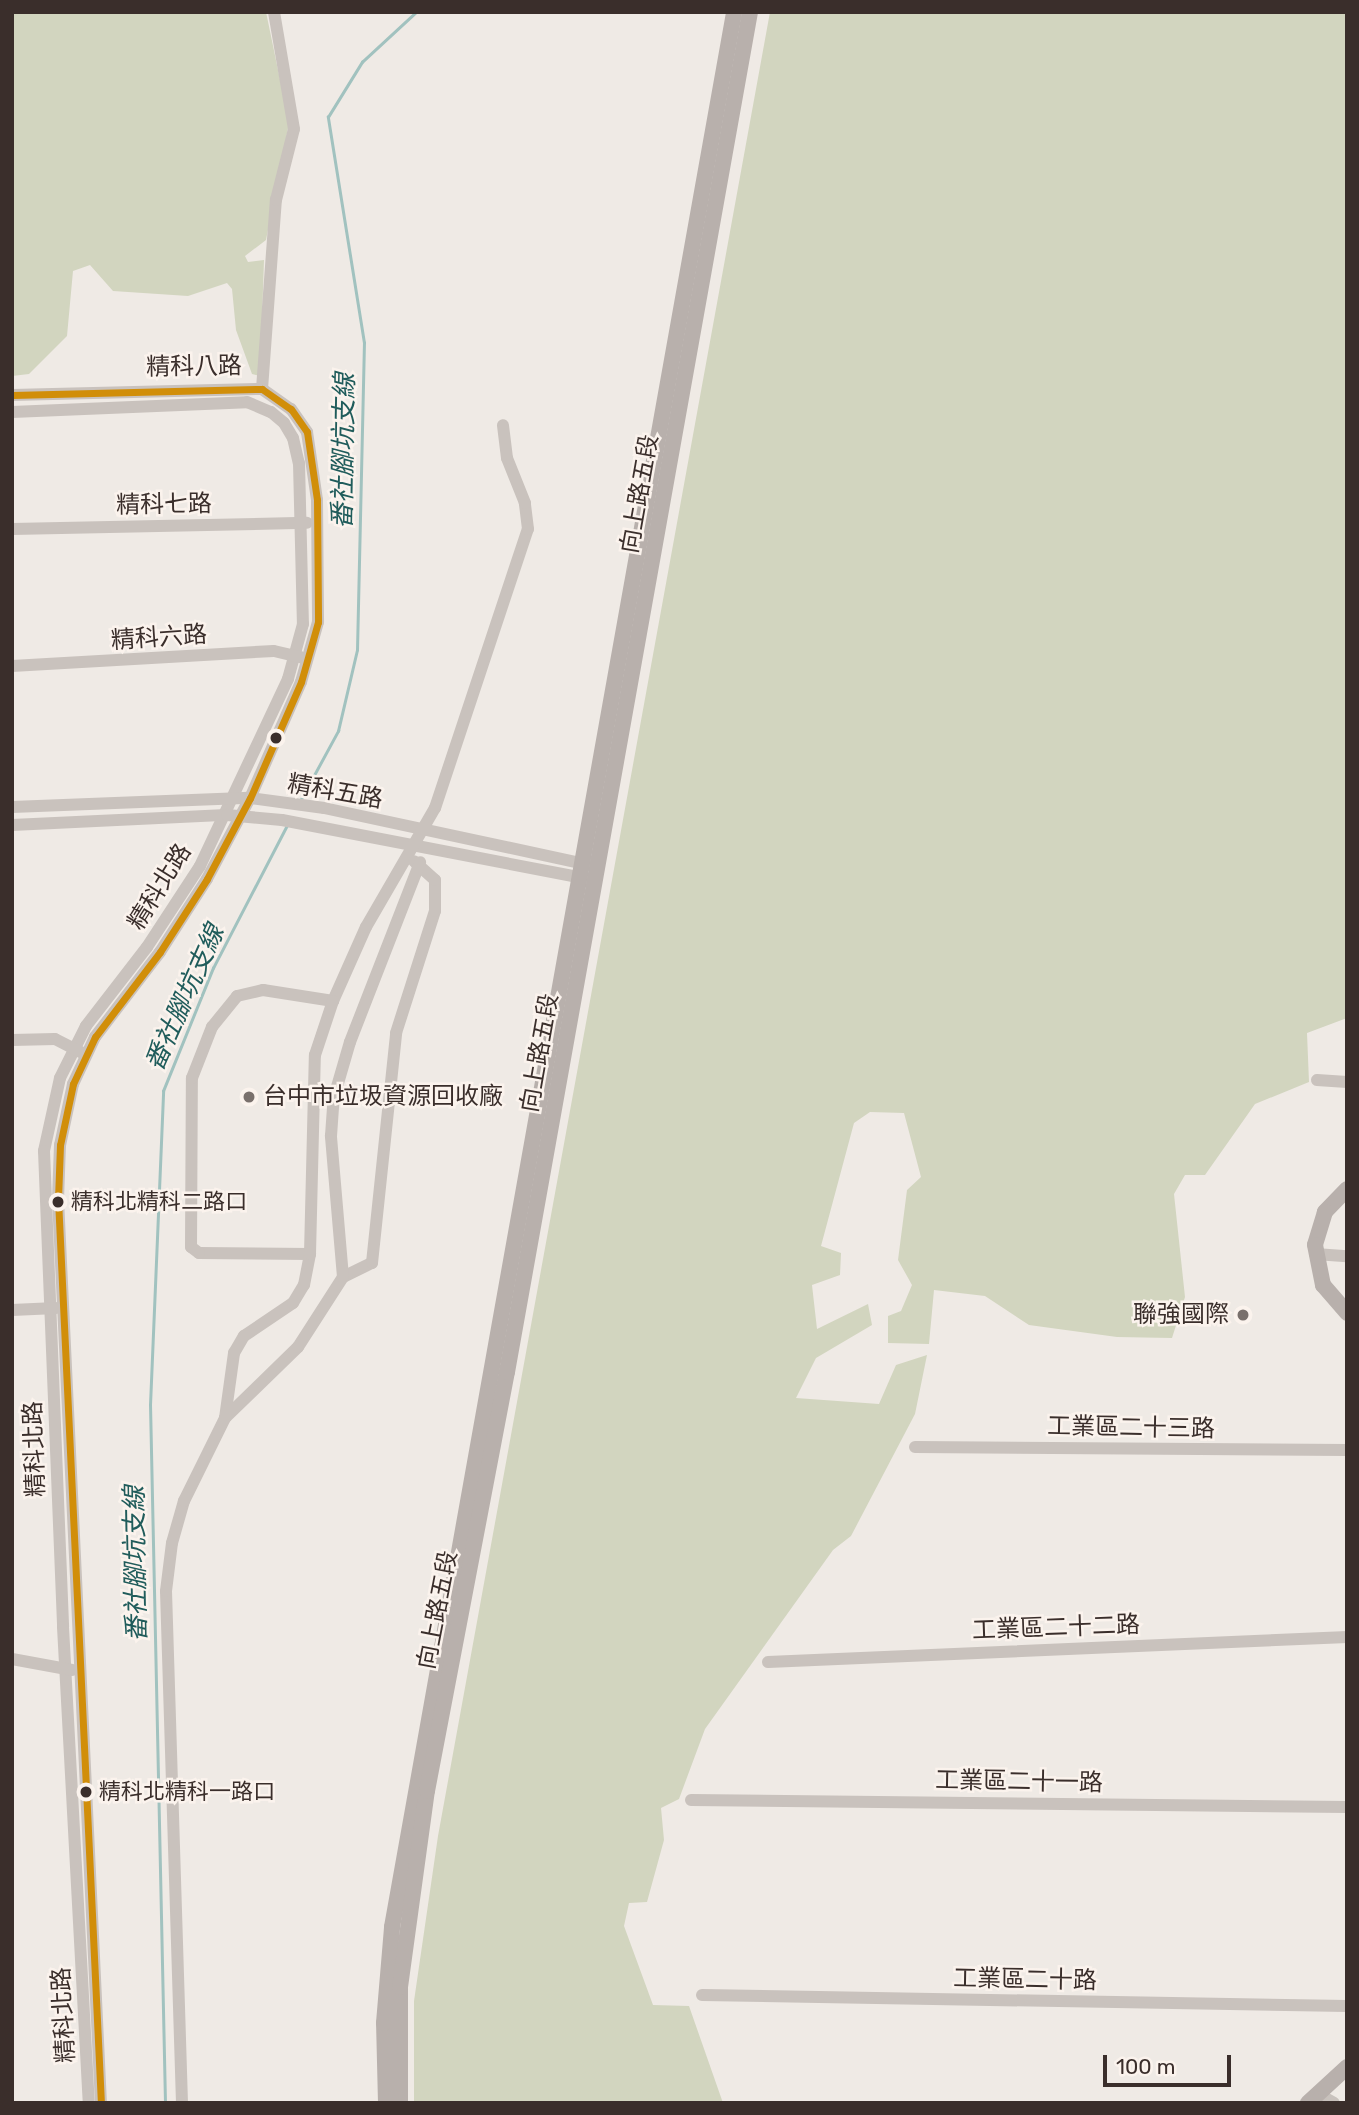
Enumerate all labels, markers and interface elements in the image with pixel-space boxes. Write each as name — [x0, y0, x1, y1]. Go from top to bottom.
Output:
street label: 精科八路 — [146, 352, 242, 382]
water label: 番社腳坑支線 — [327, 373, 361, 529]
street label: 向上路五段 — [615, 432, 665, 556]
street label: 精科七路 — [116, 490, 212, 520]
street label: 精科六路 — [110, 620, 208, 656]
unlabelled marker — [269, 731, 283, 745]
street label: 精科五路 — [285, 769, 385, 815]
street label: 精科北路 — [122, 839, 198, 935]
water label: 番社腳坑支線 — [139, 920, 231, 1076]
street label: 向上路五段 — [515, 991, 565, 1115]
place label: 台中市垃圾資源回收廠 — [263, 1083, 503, 1111]
marker: 台中市垃圾資源回收廠 — [241, 1089, 257, 1105]
place label: 精科北精科二路口 — [71, 1189, 247, 1215]
marker: 精科北精科二路口 — [51, 1195, 65, 1209]
place label: 聯強國際 — [1133, 1301, 1229, 1329]
marker: 聯強國際 — [1235, 1307, 1251, 1323]
street label: 精科北路 — [19, 1401, 51, 1497]
street label: 工業區二十三路 — [1047, 1412, 1215, 1444]
water label: 番社腳坑支線 — [119, 1486, 153, 1642]
street label: 向上路五段 — [412, 1548, 464, 1672]
street label: 工業區二十二路 — [972, 1611, 1140, 1645]
street label: 工業區二十一路 — [935, 1766, 1103, 1798]
place label: 精科北精科一路口 — [99, 1779, 275, 1805]
marker: 精科北精科一路口 — [79, 1785, 93, 1799]
street label: 工業區二十路 — [953, 1964, 1097, 1996]
street label: 精科北路 — [47, 1966, 81, 2064]
scale bar — [1107, 2042, 1235, 2086]
text: 100 m — [1116, 2054, 1175, 2079]

